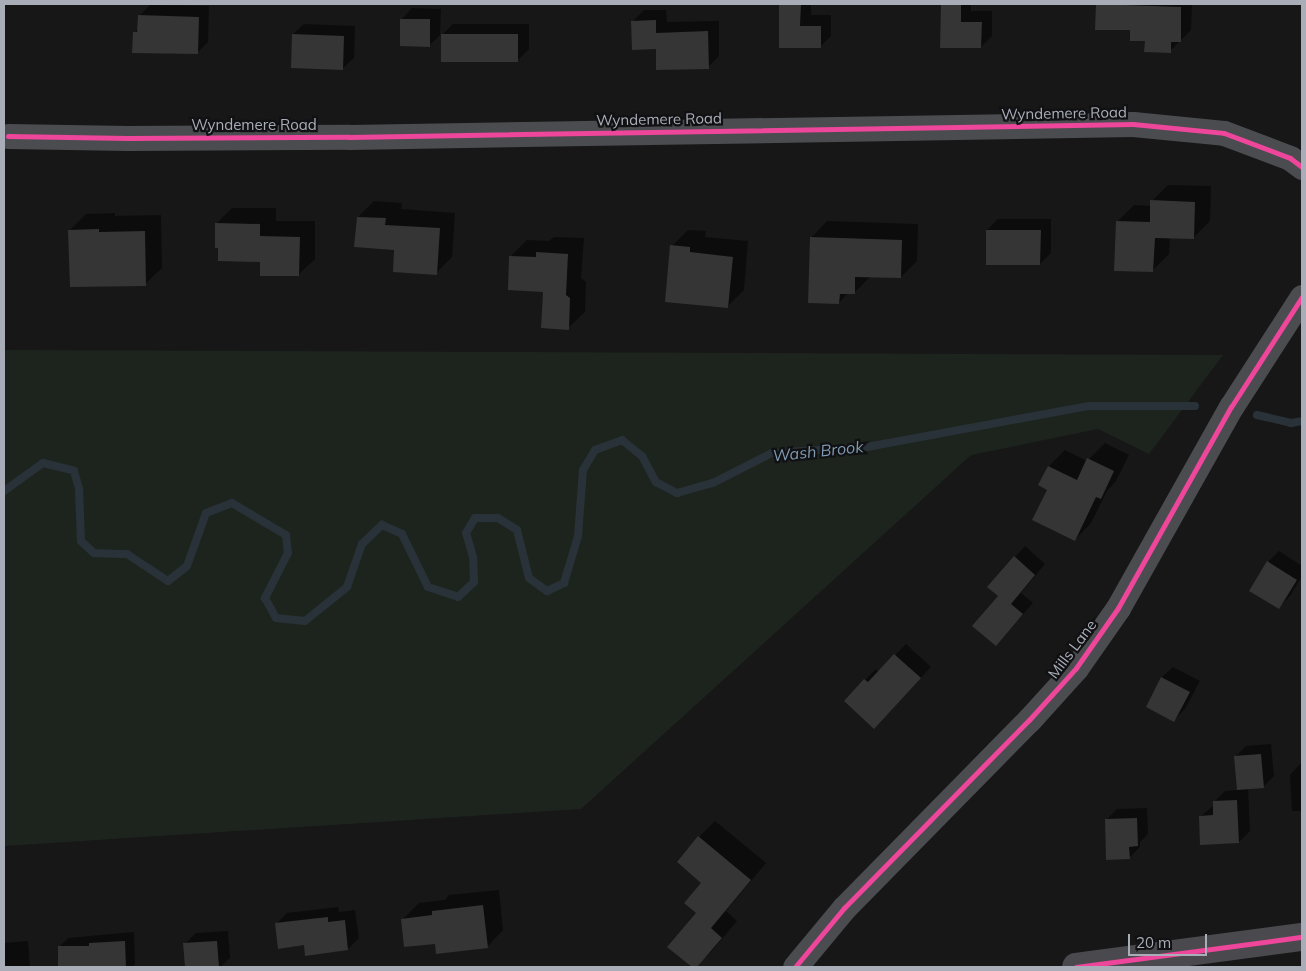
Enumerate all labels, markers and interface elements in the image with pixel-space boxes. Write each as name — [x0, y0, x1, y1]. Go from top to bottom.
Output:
street label: Wyndemere Road — [1001, 103, 1127, 123]
street label: Wyndemere Road — [596, 109, 722, 129]
street label: Wyndemere Road — [191, 116, 317, 134]
water label: Wash Brook — [772, 437, 864, 465]
street label: Mills Lane — [1044, 616, 1100, 682]
scale bar — [1131, 924, 1210, 956]
text: 20 m — [1136, 933, 1171, 952]

